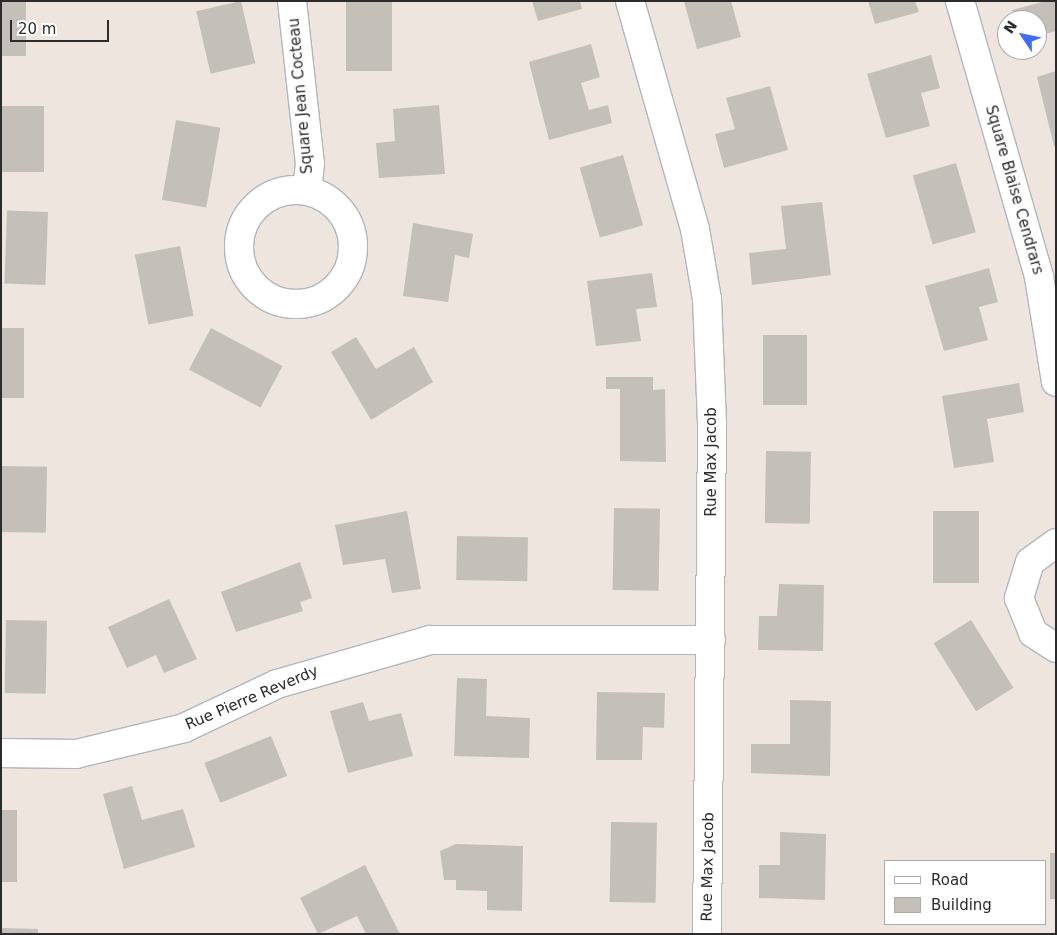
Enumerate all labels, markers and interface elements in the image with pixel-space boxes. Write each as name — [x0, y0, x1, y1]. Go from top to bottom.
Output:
scale bar — [12, 10, 111, 42]
north arrow — [997, 10, 1047, 60]
street label: Square Jean Cocteau — [285, 17, 317, 175]
text: N — [1000, 18, 1020, 37]
text: 20 m — [18, 20, 56, 38]
street label: Square Blaise Cendrars — [981, 103, 1047, 277]
street label: Rue Max Jacob — [703, 407, 721, 517]
street label: Rue Pierre Reverdy — [183, 662, 321, 734]
street label: Rue Max Jacob — [698, 812, 718, 922]
legend — [884, 860, 1047, 925]
text: Road — [931, 871, 969, 889]
text: Building — [931, 896, 992, 914]

